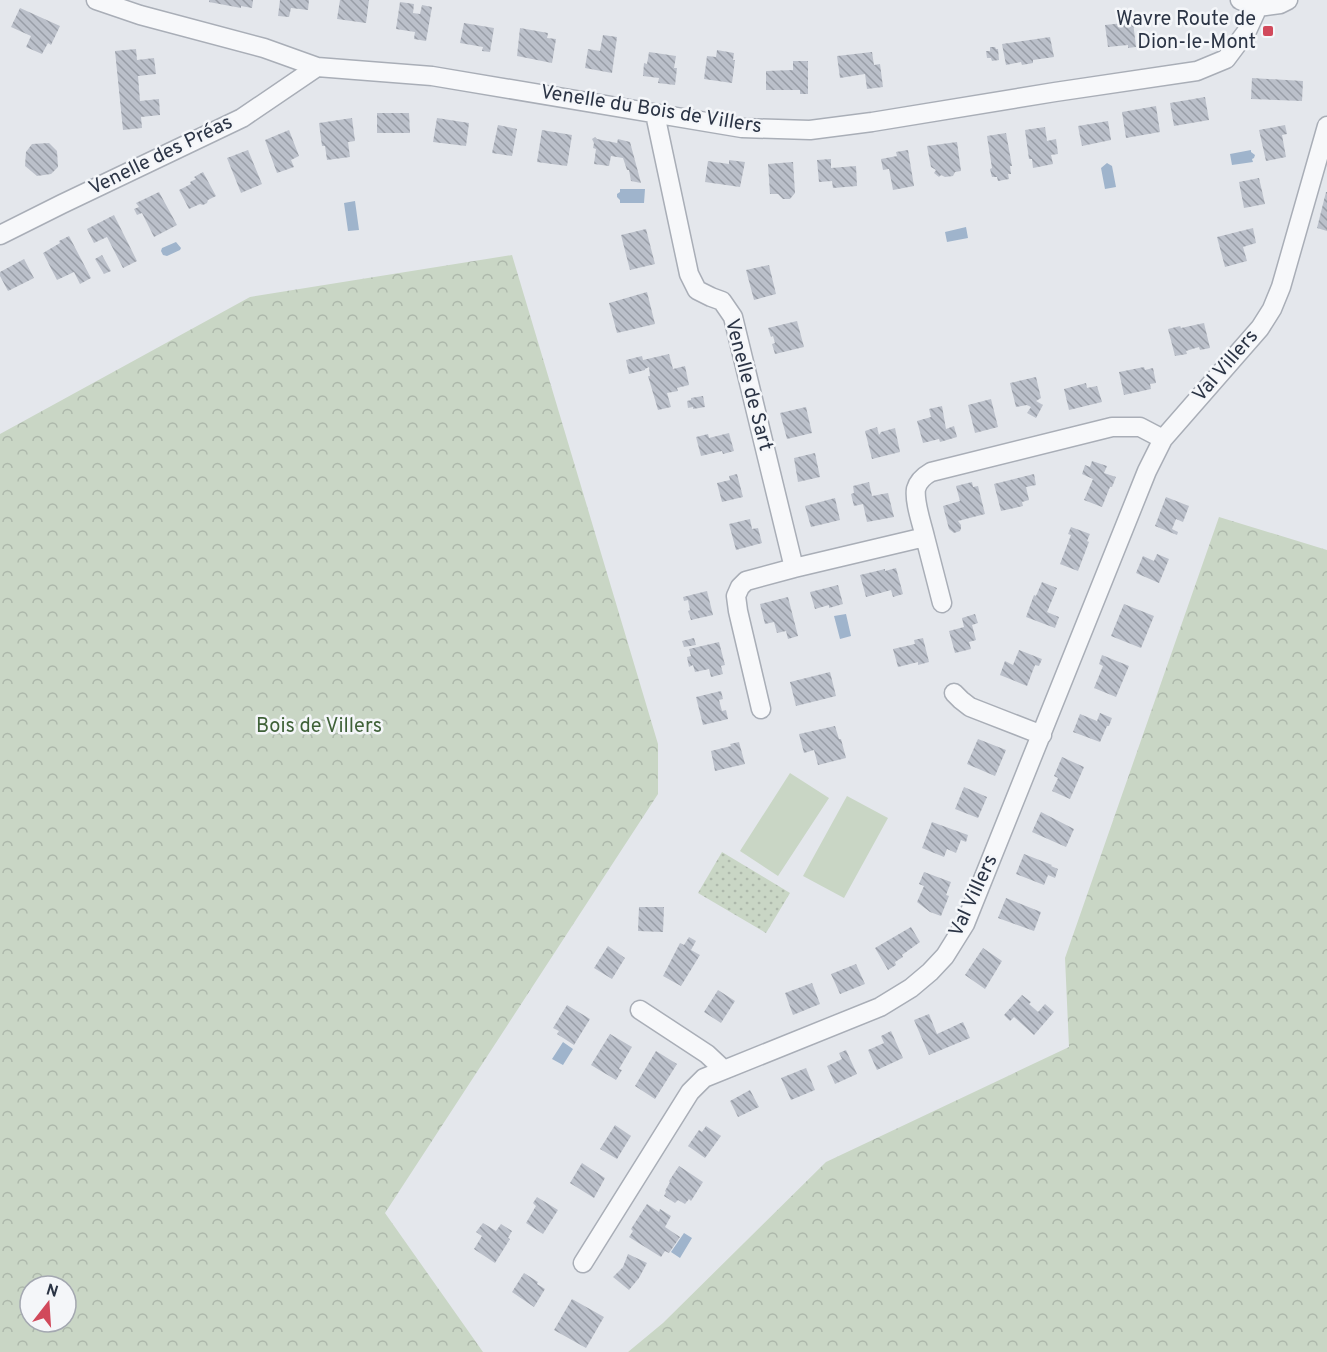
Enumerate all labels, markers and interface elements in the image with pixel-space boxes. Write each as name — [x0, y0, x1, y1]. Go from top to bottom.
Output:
place label: Wavre Route de Dion-le-Mont — [1116, 7, 1256, 56]
marker: Wavre Route de Dion-le-Mont — [1261, 24, 1275, 38]
street label: Venelle du Bois de Villers — [539, 80, 763, 140]
street label: Venelle des Préas — [85, 110, 237, 202]
street label: Venelle de Sart — [718, 316, 778, 454]
street label: Val Villers — [1187, 324, 1265, 408]
park label: Bois de Villers — [256, 714, 382, 740]
street label: Val Villers — [944, 851, 1004, 941]
north arrow — [18, 1274, 78, 1334]
text: N — [43, 1280, 60, 1303]

